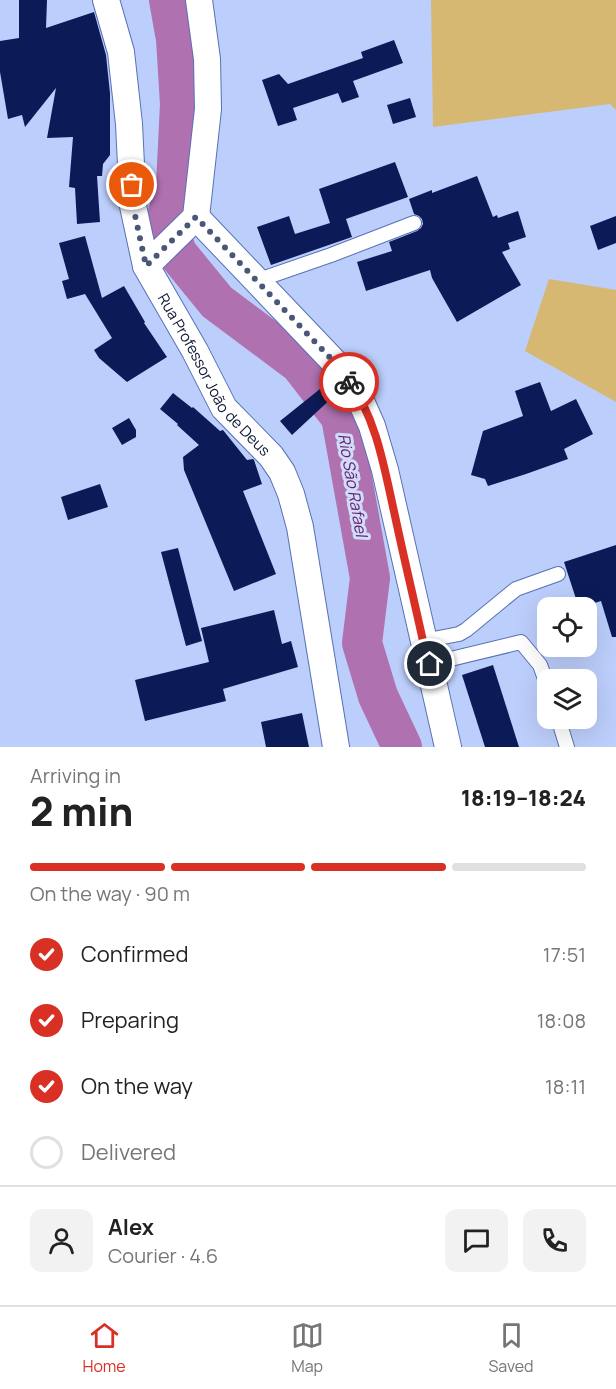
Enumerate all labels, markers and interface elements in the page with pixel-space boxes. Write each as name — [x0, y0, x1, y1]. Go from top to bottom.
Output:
pin — [106, 159, 157, 210]
icon: bag — [115, 168, 148, 201]
street label: Rua Professor João de Deus — [153, 289, 276, 460]
courier — [319, 352, 379, 412]
icon: bike — [333, 366, 366, 399]
water label: Rio São Rafael — [333, 432, 373, 540]
map controls — [537, 597, 597, 729]
button: locate — [537, 597, 597, 657]
pin — [404, 638, 455, 689]
icon: home — [413, 647, 446, 680]
button: layers — [537, 669, 597, 729]
text: Arriving in — [30, 762, 121, 789]
text: 18:19–18:24 — [461, 783, 586, 813]
text: 2 min — [30, 784, 133, 838]
text: On the way · 90 m — [30, 880, 190, 907]
icon: check — [30, 938, 63, 971]
text: Confirmed — [81, 939, 189, 969]
text: 17:51 — [543, 941, 586, 968]
icon: check — [30, 1004, 63, 1037]
text: Preparing — [81, 1005, 179, 1035]
text: 18:08 — [537, 1007, 586, 1034]
icon: check — [30, 1070, 63, 1103]
text: On the way — [81, 1071, 193, 1101]
text: 18:11 — [545, 1073, 586, 1100]
text: Delivered — [81, 1137, 176, 1167]
button: person — [30, 1209, 93, 1272]
button: chat — [445, 1209, 508, 1272]
button: phone — [523, 1209, 586, 1272]
text: Alex — [108, 1212, 154, 1242]
text: Courier · 4.6 — [108, 1242, 218, 1269]
tab: Home — [82, 1319, 126, 1377]
tab: Map — [291, 1319, 324, 1377]
tab: Saved — [488, 1319, 534, 1377]

